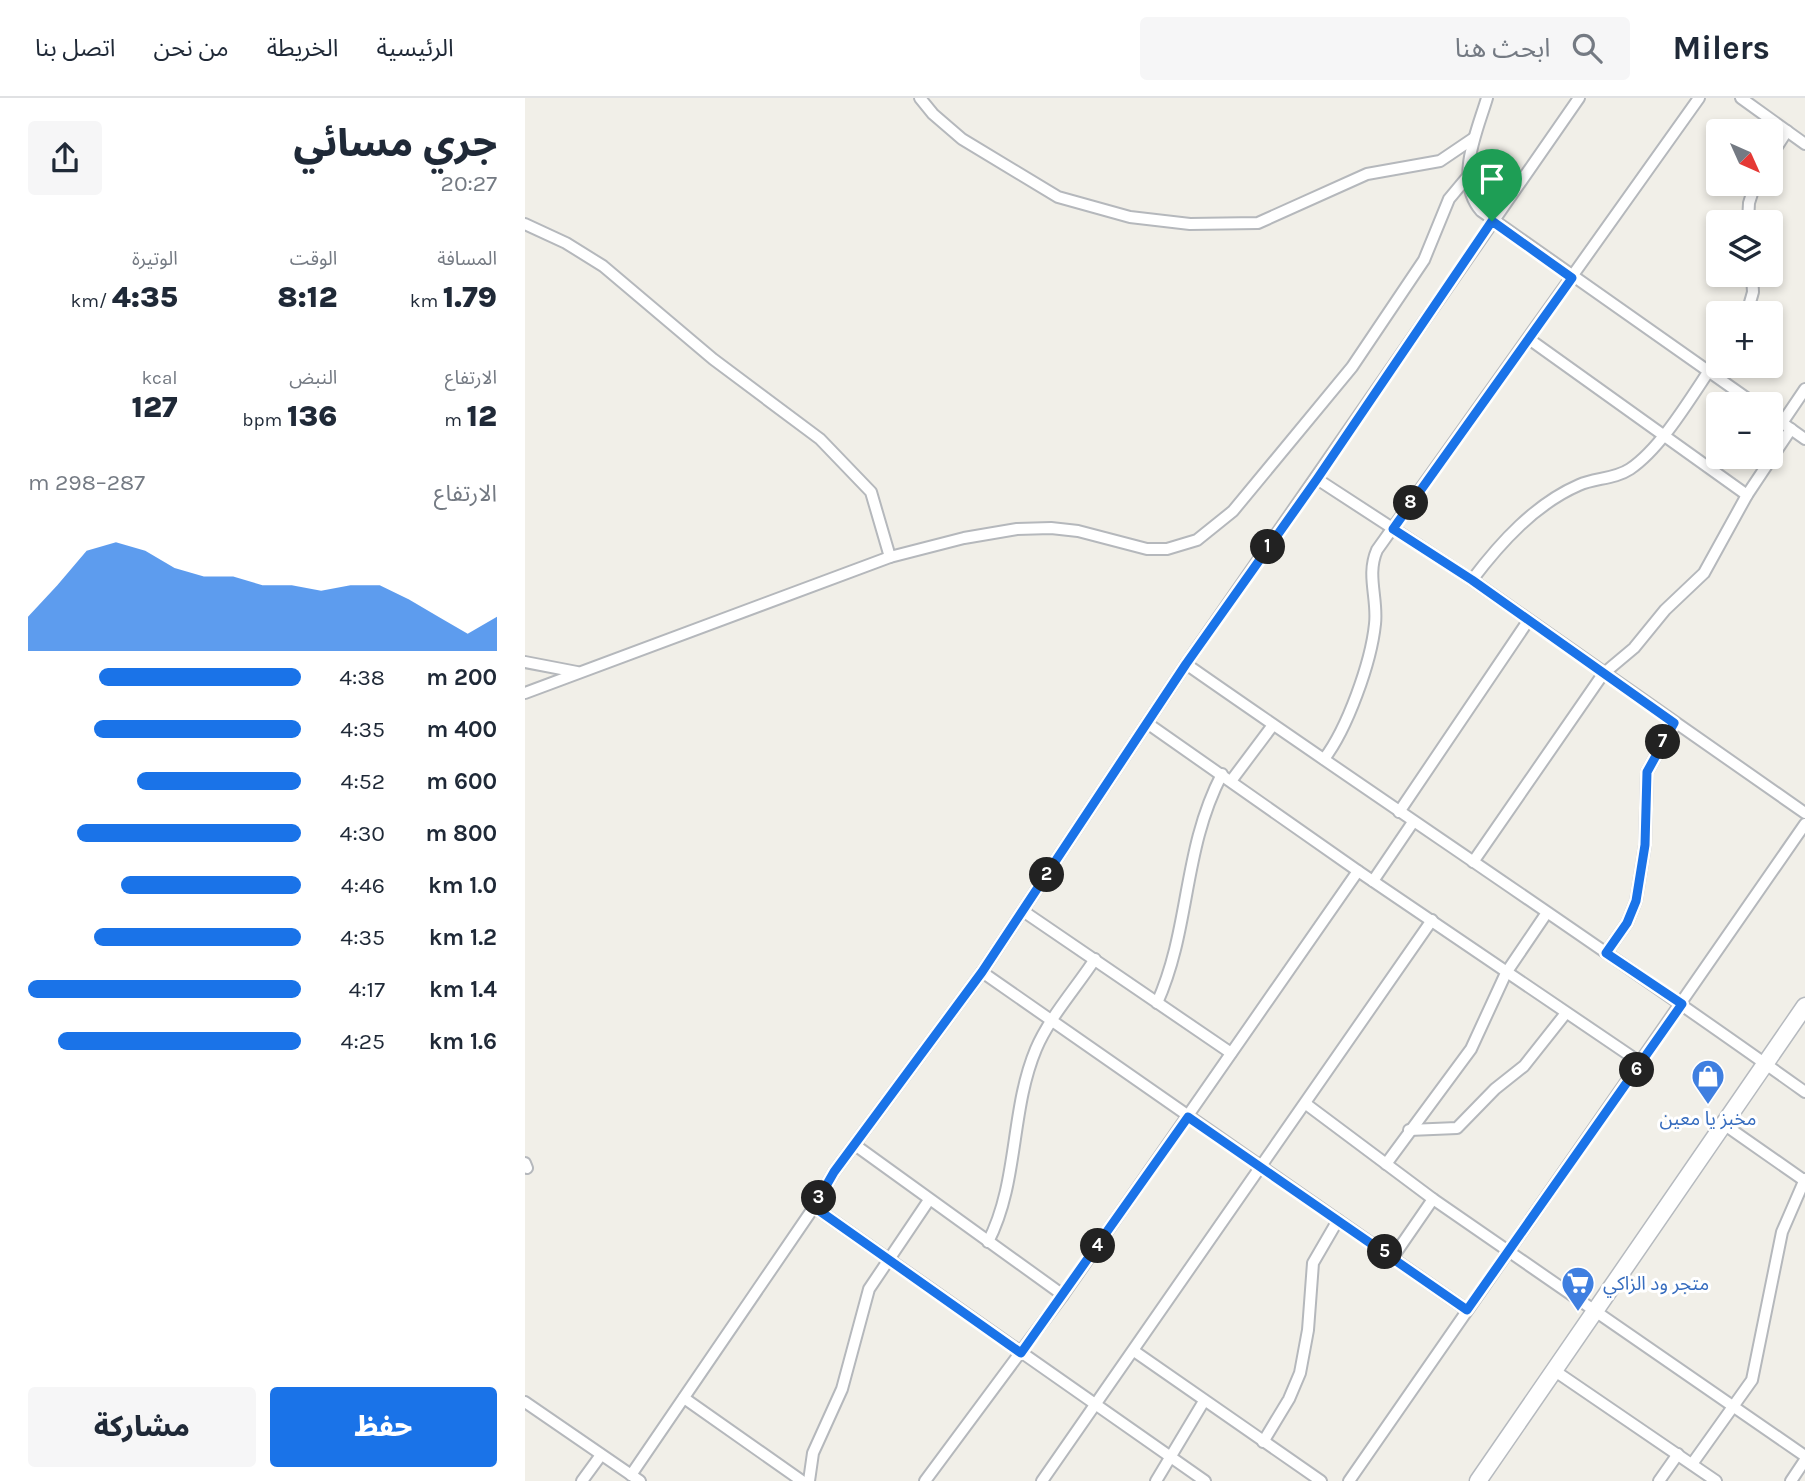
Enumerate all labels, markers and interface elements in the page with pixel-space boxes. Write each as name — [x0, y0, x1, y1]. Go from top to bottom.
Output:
search box — [1140, 17, 1630, 80]
icon: search — [1568, 29, 1606, 67]
text: Milers — [1672, 29, 1770, 67]
text: ابحث هنا — [1455, 33, 1550, 64]
text: اتصل بنا — [35, 34, 116, 62]
text: من نحن — [154, 34, 229, 62]
text: الخريطة — [267, 34, 339, 62]
text: الرئيسية — [377, 34, 454, 62]
north arrow — [1706, 119, 1783, 196]
map controls — [1706, 119, 1783, 469]
button: share — [28, 121, 102, 195]
text: جري مسائي — [294, 121, 497, 166]
pin — [1462, 149, 1522, 221]
icon: arrive — [1473, 160, 1511, 198]
text: 20:27 — [441, 170, 497, 197]
button: layers — [1706, 210, 1783, 287]
text: الوتيرة — [132, 248, 178, 270]
text: الوقت — [290, 248, 337, 270]
text: المسافة — [437, 248, 497, 270]
text: 4:35 — [112, 279, 178, 315]
text: 8:12 — [277, 279, 337, 315]
text: 1.79 — [443, 279, 497, 315]
text: /km — [70, 290, 112, 312]
text: km — [410, 290, 443, 312]
button: + — [1706, 301, 1783, 378]
text: kcal — [141, 367, 178, 389]
text: النبض — [289, 367, 337, 389]
text: الارتفاع — [445, 367, 497, 389]
text: 127 — [131, 389, 178, 425]
button: − — [1706, 392, 1783, 469]
text: 136 — [287, 398, 337, 434]
text: 12 — [467, 398, 497, 434]
text: bpm — [242, 409, 287, 431]
text: m — [444, 409, 467, 431]
text: 287–298 m — [28, 469, 145, 496]
text: الارتفاع — [434, 480, 497, 507]
pin: 8 — [1393, 486, 1428, 520]
text: 8 — [1404, 491, 1417, 513]
pin: 1 — [1251, 530, 1285, 564]
text: 1 — [1264, 535, 1271, 557]
text: 4:38 — [339, 664, 385, 691]
text: 200 m — [426, 664, 497, 691]
text: 4:35 — [340, 716, 385, 743]
text: 400 m — [427, 716, 497, 743]
pin: 7 — [1645, 724, 1681, 760]
text: 7 — [1658, 730, 1667, 752]
text: 4:52 — [341, 768, 385, 795]
text: 600 m — [426, 768, 497, 795]
text: 4:30 — [340, 820, 385, 847]
text: 800 m — [425, 820, 497, 847]
pin: 2 — [1029, 858, 1065, 892]
text: 2 — [1041, 863, 1052, 885]
text: 4:46 — [341, 872, 385, 899]
text: 1.0 km — [428, 872, 497, 899]
text: 4:35 — [340, 924, 385, 951]
text: 1.2 km — [429, 924, 497, 951]
text: 4:17 — [348, 976, 385, 1003]
text: 1.4 km — [429, 976, 497, 1003]
text: 4:25 — [341, 1028, 385, 1055]
text: 1.6 km — [429, 1028, 497, 1055]
pin: 6 — [1619, 1052, 1655, 1088]
shop icon: مخبز يا معين — [1689, 1057, 1727, 1106]
text: 6 — [1631, 1058, 1642, 1080]
place label: مخبز يا معين — [1659, 1108, 1757, 1130]
pin: 3 — [801, 1180, 837, 1216]
text: 3 — [813, 1186, 824, 1208]
pin: 4 — [1081, 1228, 1115, 1264]
text: 4 — [1092, 1234, 1103, 1256]
pin: 5 — [1367, 1234, 1403, 1270]
text: 5 — [1379, 1240, 1390, 1262]
supermarket icon: متجر ود الزاكي — [1559, 1264, 1597, 1313]
place label: متجر ود الزاكي — [1603, 1273, 1709, 1298]
button: مشاركة — [28, 1387, 256, 1467]
button: حفظ — [270, 1387, 497, 1467]

